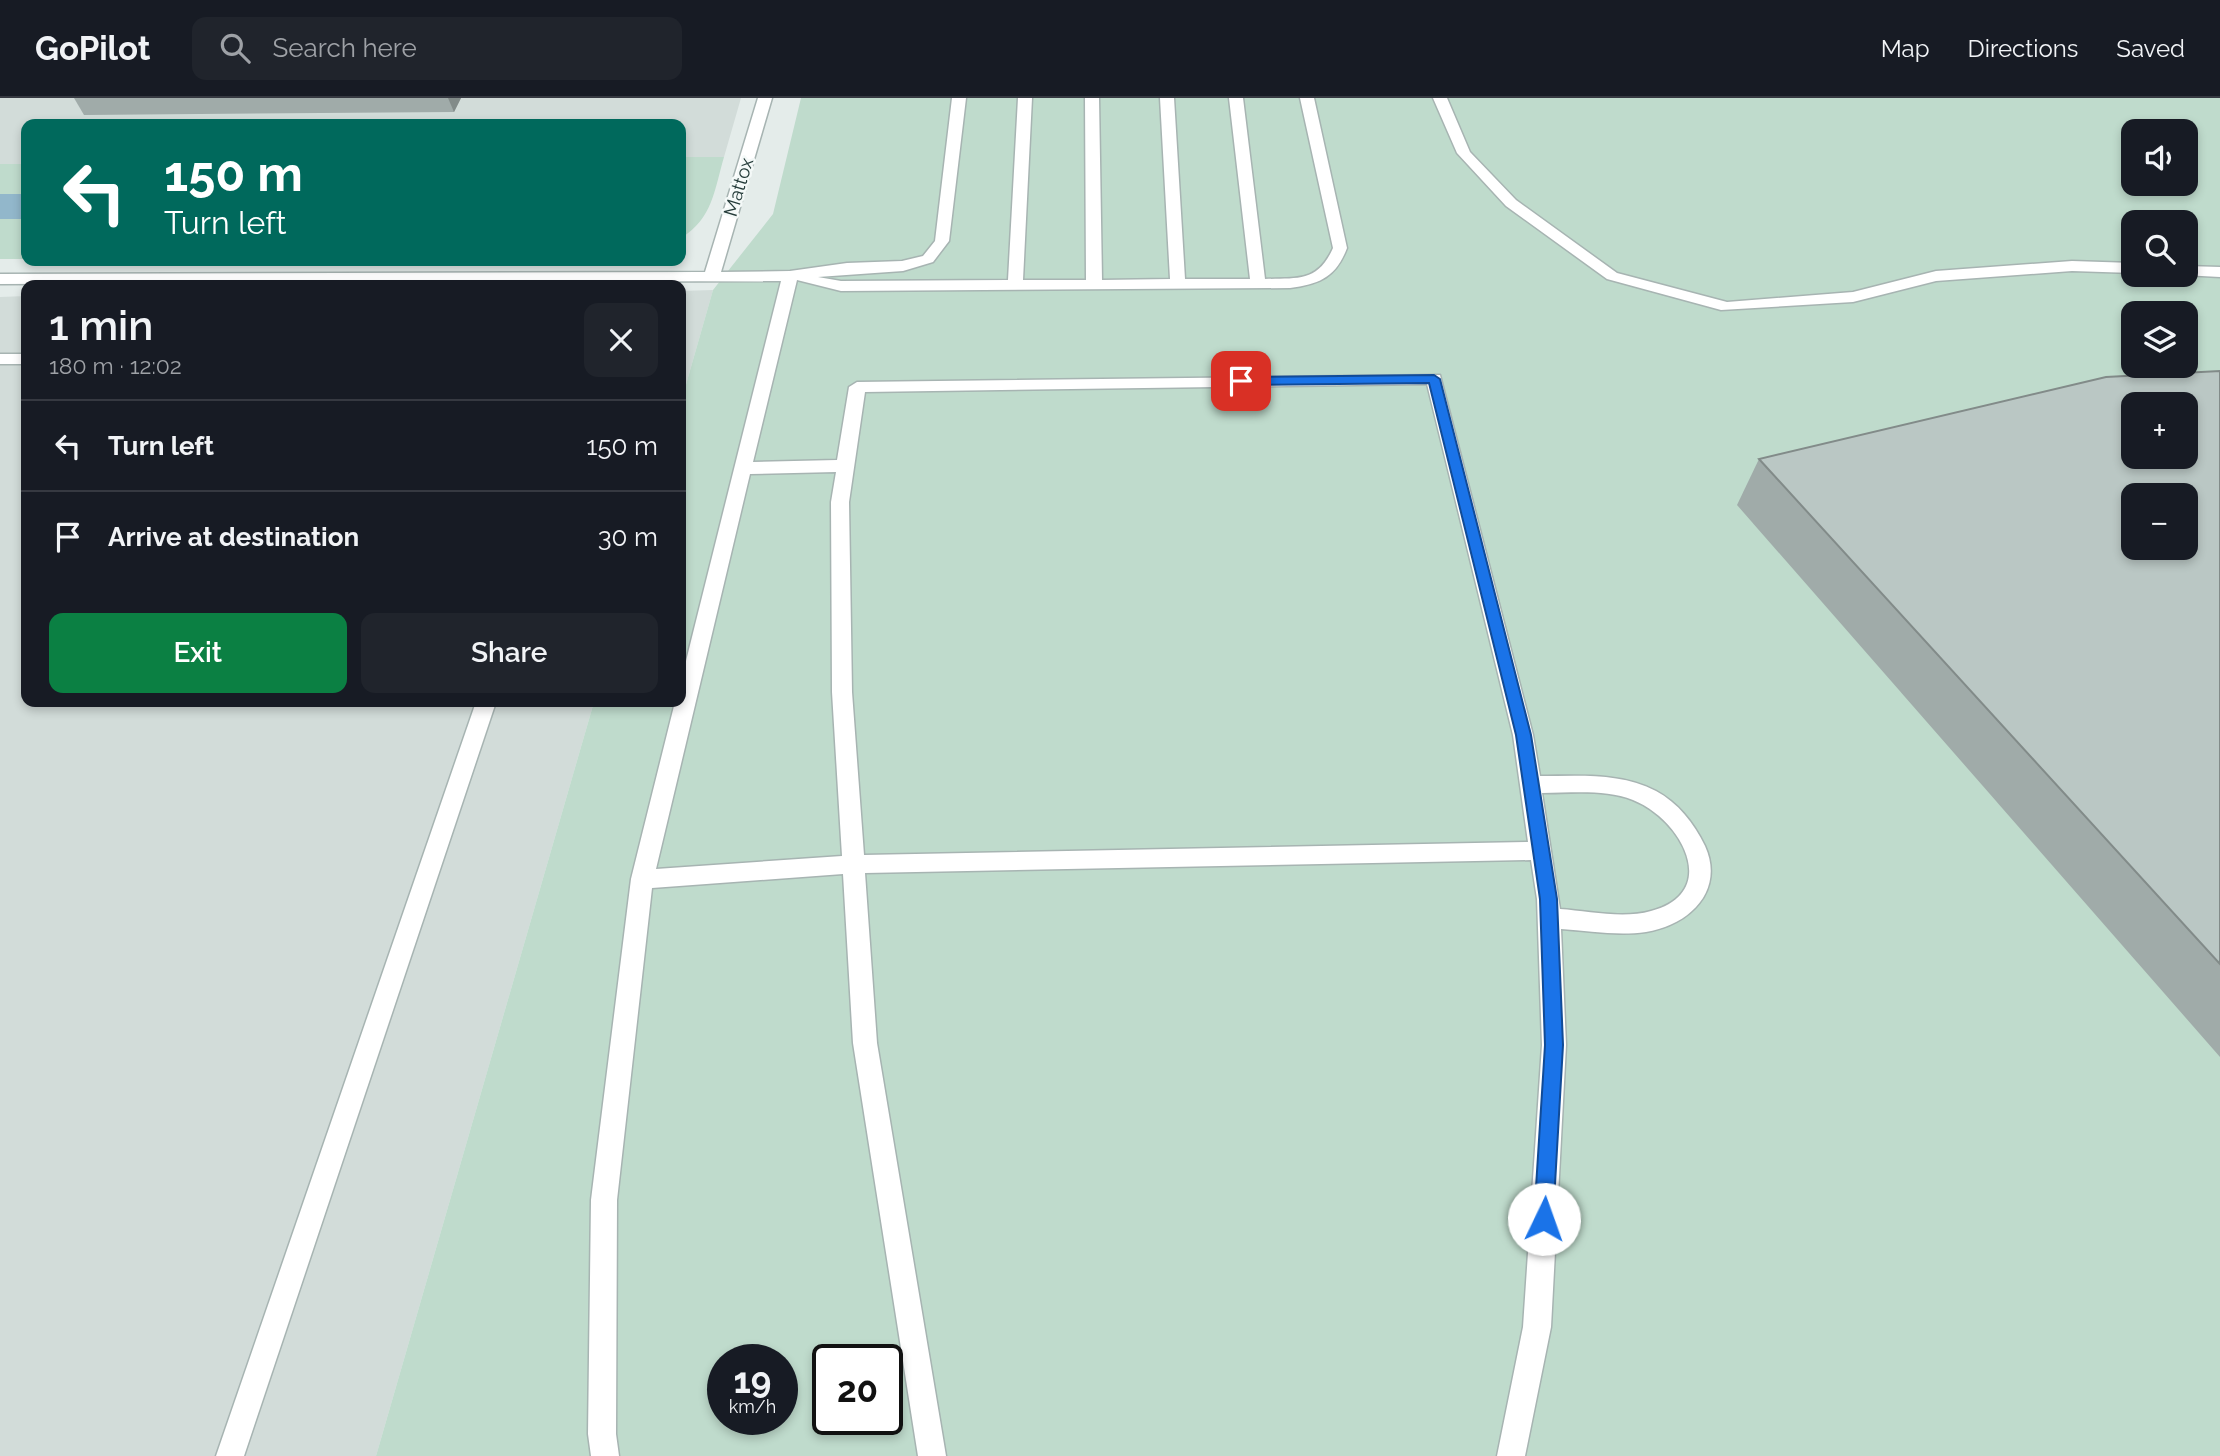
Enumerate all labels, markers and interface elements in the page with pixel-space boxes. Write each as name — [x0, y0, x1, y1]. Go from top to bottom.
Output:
search box — [192, 17, 682, 80]
text: GoPilot — [35, 29, 150, 68]
icon: search — [216, 29, 254, 67]
text: Search here — [272, 33, 417, 63]
text: Map — [1881, 34, 1930, 63]
text: Directions — [1968, 34, 2078, 63]
text: Saved — [2116, 34, 2185, 63]
map controls — [2121, 119, 2198, 560]
button: sound — [2121, 119, 2198, 196]
text: 150 m — [164, 145, 303, 202]
icon: left — [49, 147, 140, 238]
street label: Mattox — [719, 155, 757, 219]
text: Turn left — [164, 204, 286, 241]
button: search — [2121, 210, 2198, 287]
text: 1 min — [49, 301, 153, 350]
button: layers — [2121, 301, 2198, 378]
button: close — [584, 303, 658, 377]
pin — [1211, 351, 1271, 411]
text: 180 m · 12:02 — [49, 352, 182, 379]
icon: arrive — [1222, 362, 1260, 400]
button: + — [2121, 392, 2198, 469]
icon: left — [49, 427, 87, 465]
text: Turn left — [108, 431, 214, 461]
text: 150 m — [586, 431, 658, 461]
button: − — [2121, 483, 2198, 560]
icon: arrive — [49, 518, 87, 556]
text: Arrive at destination — [108, 522, 359, 552]
text: 30 m — [598, 522, 658, 552]
button: Exit — [49, 613, 347, 693]
button: Share — [361, 613, 658, 693]
position arrow — [1507, 1182, 1581, 1256]
speed limit sign: 20 — [812, 1344, 903, 1435]
text: 19 — [734, 1360, 771, 1401]
text: km/h — [729, 1396, 776, 1417]

